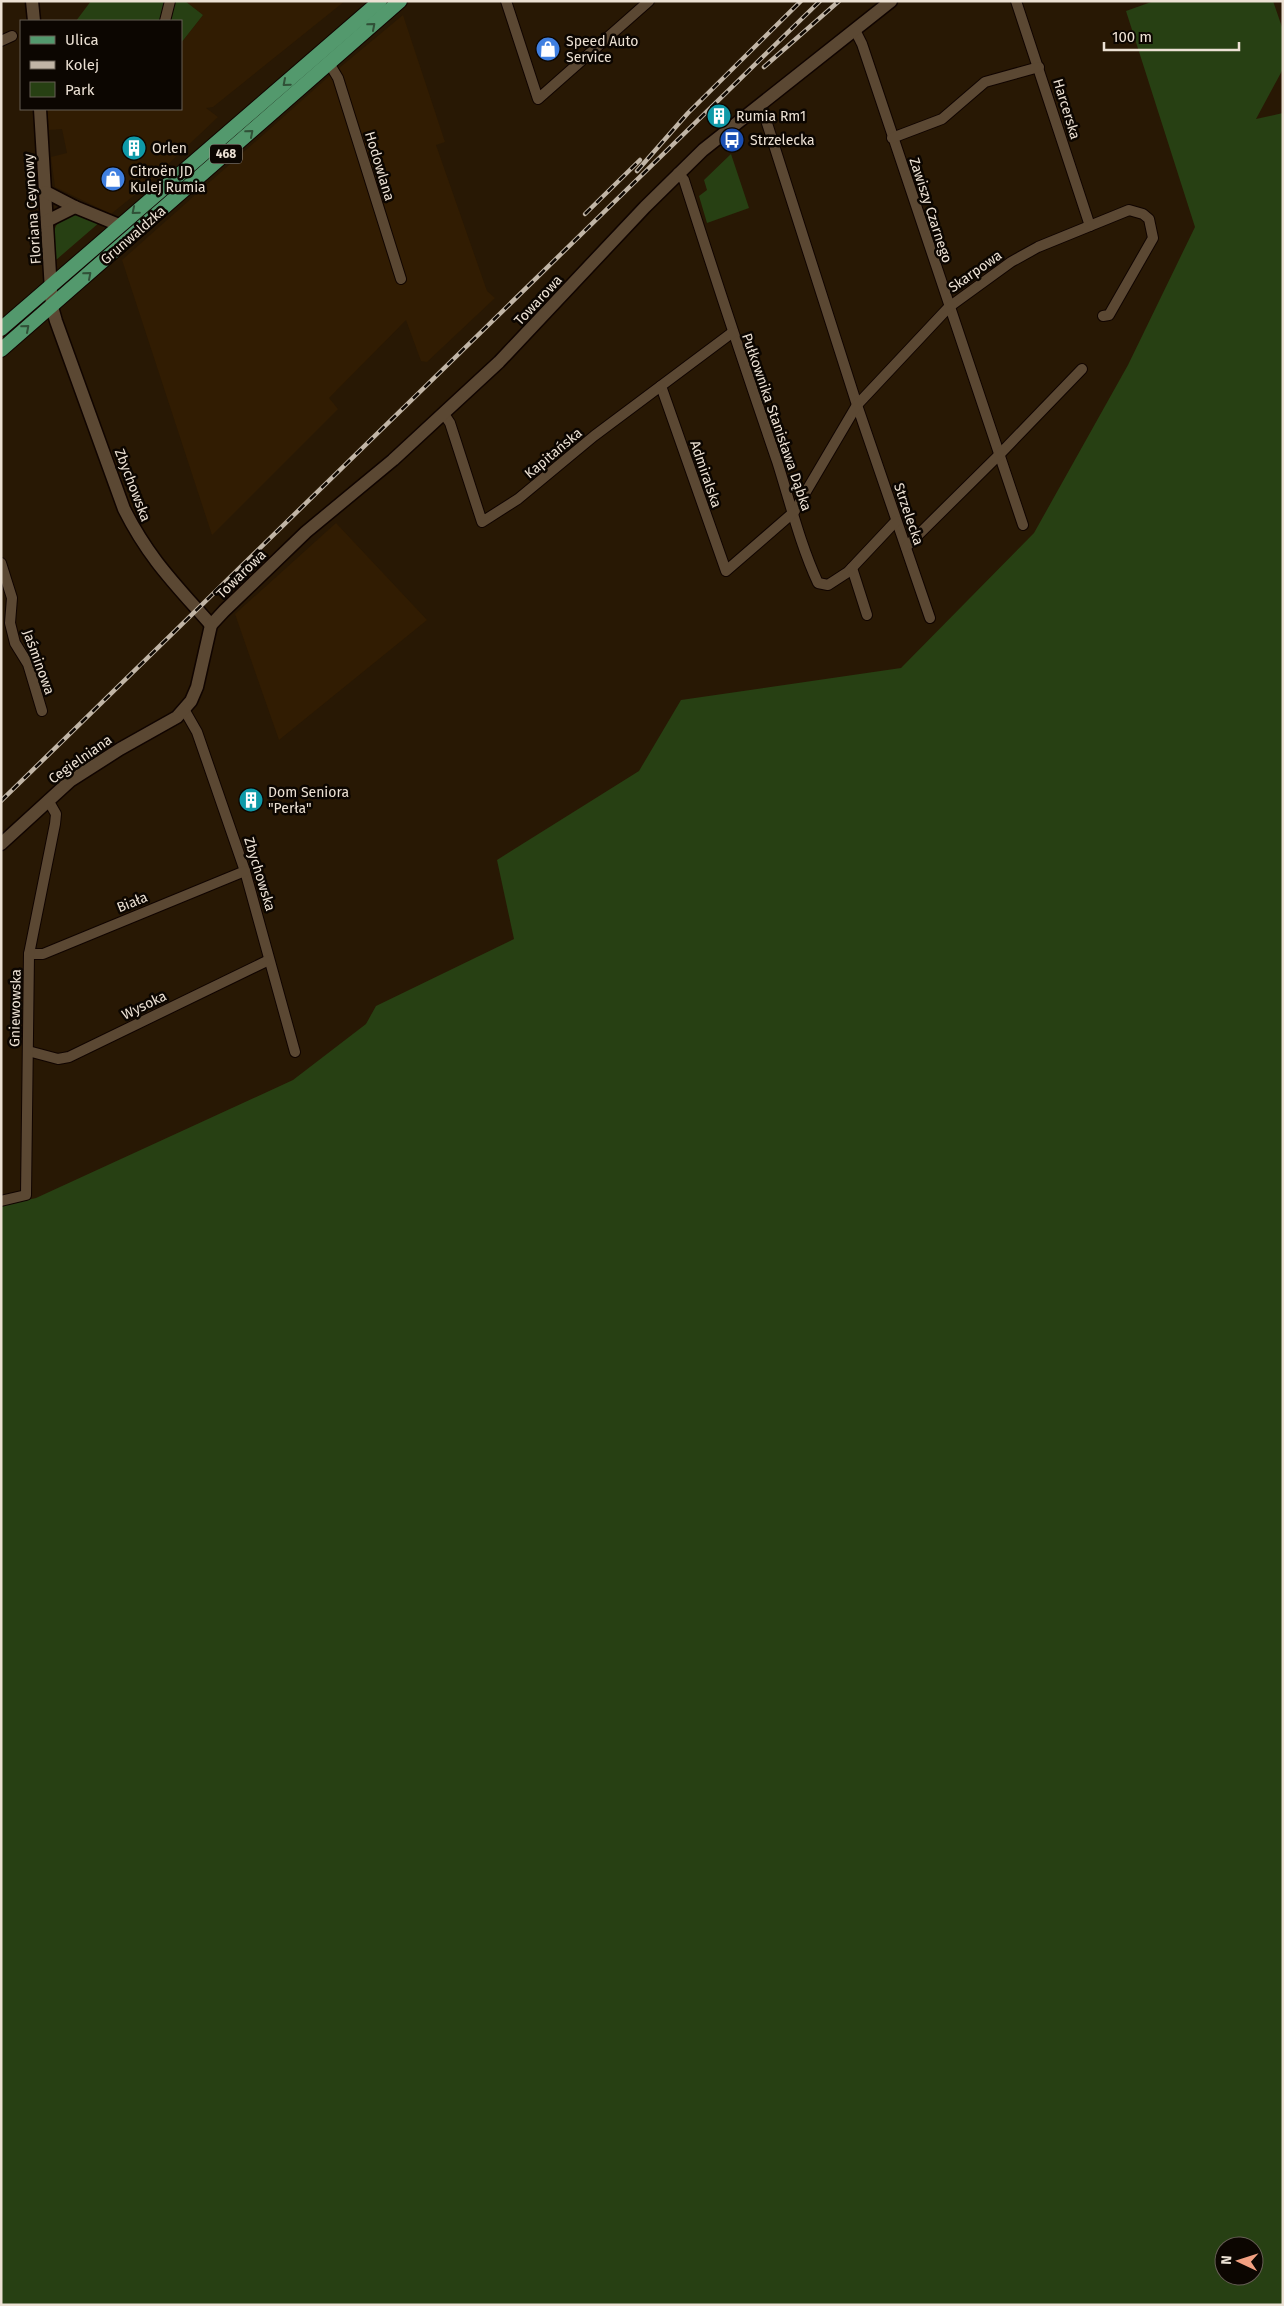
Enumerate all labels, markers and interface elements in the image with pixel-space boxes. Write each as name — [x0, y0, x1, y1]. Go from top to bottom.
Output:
legend — [20, 20, 182, 110]
scale bar — [1104, 20, 1239, 52]
one-way arrow — [366, 23, 375, 31]
text: 100 m — [1112, 28, 1152, 46]
text: Ulica — [65, 31, 99, 49]
place label: Speed Auto Service — [566, 33, 638, 66]
shop icon: Speed Auto Service — [535, 36, 561, 62]
text: Kolej — [65, 56, 99, 74]
street label: Harcerska — [1049, 77, 1084, 142]
one-way arrow — [282, 78, 291, 87]
text: Park — [65, 81, 95, 99]
building icon: Rumia Rm1 — [706, 103, 732, 129]
place label: Rumia Rm1 — [736, 108, 806, 125]
bus stop icon: Strzelecka — [719, 127, 745, 153]
street label: Hodowlana — [361, 129, 398, 203]
one-way arrow — [244, 130, 253, 139]
place label: Strzelecka — [750, 132, 815, 149]
building icon: Orlen — [121, 135, 147, 161]
place label: Orlen — [152, 140, 187, 157]
road number: 468 — [210, 144, 242, 164]
street label: Floriana Ceynowy — [20, 153, 45, 265]
street label: Zawiszy Czarnego — [905, 155, 956, 265]
place label: Citroën JD Kulej Rumia — [130, 163, 206, 196]
shop icon: Citroën JD Kulej Rumia — [100, 166, 126, 192]
street label: Grunwaldzka — [97, 202, 169, 268]
one-way arrow — [132, 206, 141, 215]
street label: Skarpowa — [945, 247, 1005, 296]
one-way arrow — [83, 272, 92, 281]
street label: Towarowa — [511, 272, 566, 329]
one-way arrow — [21, 325, 30, 334]
street label: Pułkownika Stanisława Dąbka — [738, 331, 815, 513]
street label: Kapitańska — [521, 424, 586, 482]
street label: Admiralska — [686, 438, 725, 510]
street label: Zbychowska — [111, 446, 154, 524]
street label: Strzelecka — [890, 481, 927, 547]
street label: Towarowa — [213, 546, 270, 602]
street label: Jaśminowa — [19, 627, 58, 697]
street label: Cegielniana — [45, 731, 115, 788]
place label: Dom Seniora "Perła" — [268, 784, 349, 817]
building icon: Dom Seniora "Perła" — [238, 787, 264, 813]
street label: Zbychowska — [240, 835, 279, 913]
street label: Biała — [114, 889, 150, 916]
street label: Gniewowska — [6, 969, 25, 1047]
street label: Wysoka — [119, 987, 169, 1024]
north arrow — [1214, 2236, 1264, 2286]
text: N — [1218, 2255, 1235, 2265]

